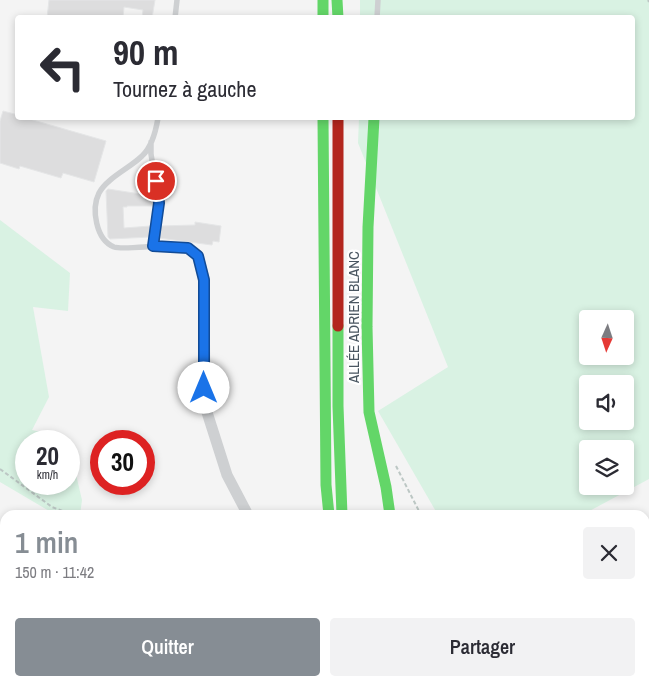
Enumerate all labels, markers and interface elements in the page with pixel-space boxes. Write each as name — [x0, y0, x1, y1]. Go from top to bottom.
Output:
text: 90 m — [113, 29, 178, 76]
icon: left — [30, 35, 95, 100]
text: Tournez à gauche — [113, 74, 256, 104]
pin — [135, 160, 177, 202]
icon: arrive — [142, 167, 170, 195]
street label: ALLÉE ADRIEN BLANC — [343, 251, 364, 384]
north arrow — [579, 310, 634, 365]
map controls — [579, 310, 634, 495]
position arrow — [177, 361, 229, 413]
button: sound — [579, 375, 634, 430]
speed limit sign: 30 — [90, 430, 155, 495]
text: 20 — [36, 439, 59, 473]
button: layers — [579, 440, 634, 495]
text: km/h — [37, 467, 58, 483]
text: 1 min — [15, 522, 78, 562]
button: close — [583, 527, 635, 579]
text: 150 m · 11:42 — [15, 561, 94, 583]
button: Quitter — [15, 618, 320, 676]
button: Partager — [330, 618, 635, 676]

